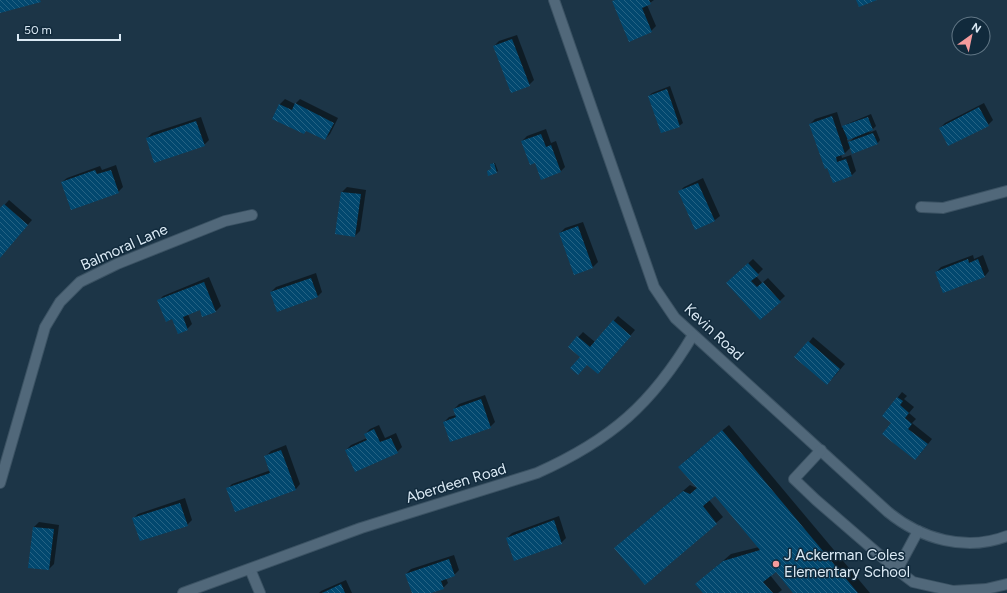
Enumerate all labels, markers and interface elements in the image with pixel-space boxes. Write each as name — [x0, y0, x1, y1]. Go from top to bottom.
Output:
scale bar — [18, 16, 120, 42]
north arrow — [951, 16, 991, 56]
text: N — [969, 20, 983, 36]
text: 50 m — [24, 23, 52, 37]
street label: Balmoral Lane — [78, 220, 170, 274]
street label: Kevin Road — [680, 300, 748, 364]
street label: Aberdeen Road — [404, 459, 508, 507]
place label: J Ackerman Coles Elementary School — [784, 546, 910, 581]
marker: J Ackerman Coles Elementary School — [771, 559, 781, 569]

